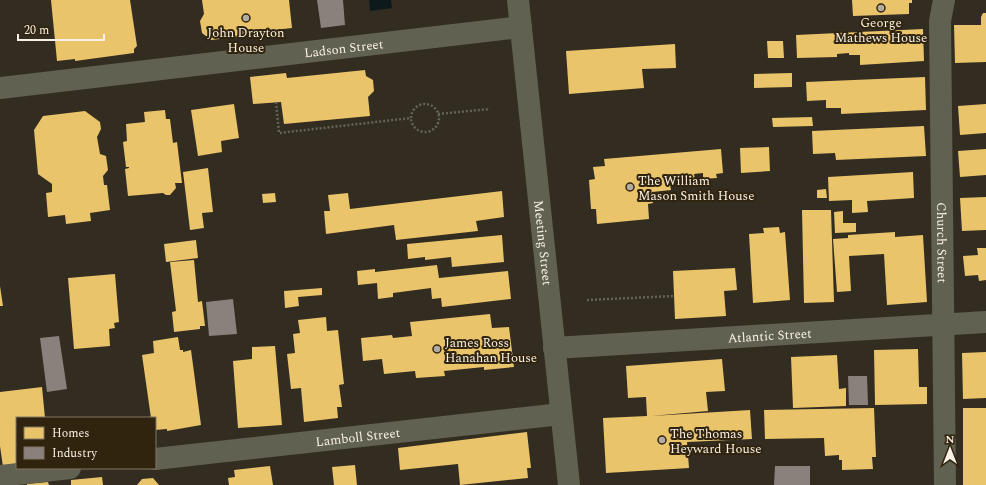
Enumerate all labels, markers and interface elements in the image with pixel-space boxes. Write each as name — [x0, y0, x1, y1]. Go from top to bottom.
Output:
marker: George Mathews House — [876, 3, 886, 13]
marker: John Drayton House — [241, 13, 251, 23]
place label: George Mathews House — [835, 13, 927, 48]
scale bar — [18, 16, 104, 42]
text: 20 m — [24, 21, 49, 40]
place label: John Drayton House — [207, 23, 285, 58]
street label: Ladson Street — [303, 34, 385, 63]
place label: The William Mason Smith House — [638, 171, 755, 206]
marker: The William Mason Smith House — [625, 182, 635, 192]
street label: Meeting Street — [528, 199, 557, 287]
street label: Church Street — [931, 202, 952, 283]
street label: Atlantic Street — [727, 323, 813, 349]
place label: James Ross Hanahan House — [445, 333, 537, 368]
marker: James Ross Hanahan House — [432, 344, 442, 354]
legend — [16, 417, 156, 469]
street label: Lamboll Street — [314, 423, 402, 452]
text: Homes — [52, 424, 90, 443]
place label: The Thomas Heyward House — [670, 424, 762, 459]
north arrow — [930, 429, 970, 469]
text: N — [946, 431, 955, 448]
marker: The Thomas Heyward House — [657, 435, 667, 445]
text: Industry — [52, 444, 98, 463]

